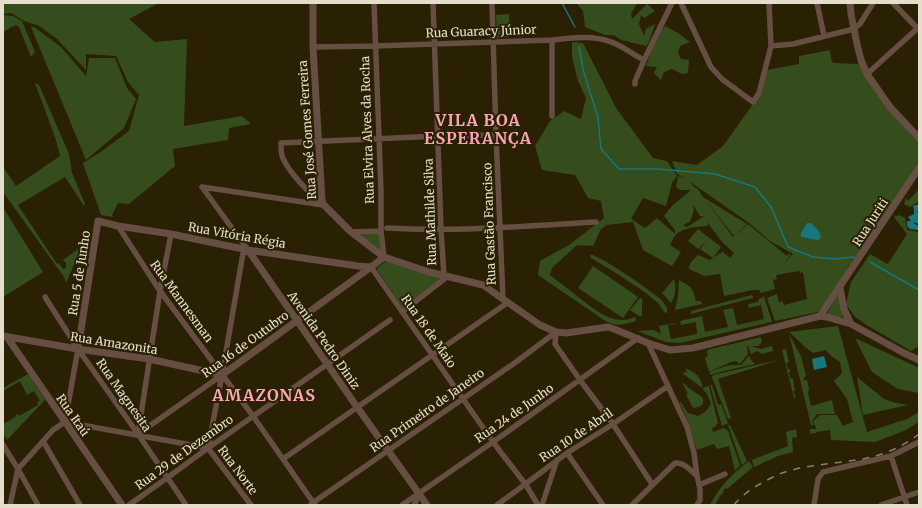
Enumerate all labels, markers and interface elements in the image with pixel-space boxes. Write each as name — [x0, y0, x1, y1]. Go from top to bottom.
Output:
street label: Rua Guaracy Júnior — [425, 22, 537, 40]
street label: Rua Elvira Alves da Rocha — [357, 55, 377, 204]
street label: Rua José Gomes Ferreira — [295, 59, 319, 200]
district label: VILA BOA ESPERANÇA — [424, 110, 532, 148]
street label: Rua Mathilde Silva — [421, 158, 439, 266]
street label: Rua Gastão Francisco — [479, 163, 499, 285]
street label: Rua Juriti — [849, 195, 891, 249]
street label: Rua Vitória Régia — [187, 219, 288, 251]
street label: Rua 5 de Junho — [65, 230, 93, 316]
street label: Rua Mannesman — [147, 257, 217, 345]
street label: Avenida Pedro Diniz — [284, 287, 364, 392]
street label: Rua 18 de Maio — [398, 292, 460, 370]
street label: Rua 16 de Outubro — [199, 307, 291, 381]
street label: Rua Amazonita — [69, 329, 159, 357]
street label: Rua Magnesita — [93, 356, 155, 435]
street label: Rua Primeiro de Janeiro — [367, 365, 487, 455]
street label: Rua 24 de Junho — [472, 380, 556, 446]
district label: AMAZONAS — [211, 385, 316, 405]
street label: Rua Itaú — [53, 391, 93, 439]
street label: Rua 10 de Abril — [536, 405, 616, 465]
street label: Rua 29 de Dezembro — [132, 411, 236, 493]
street label: Rua Norte — [215, 443, 261, 497]

